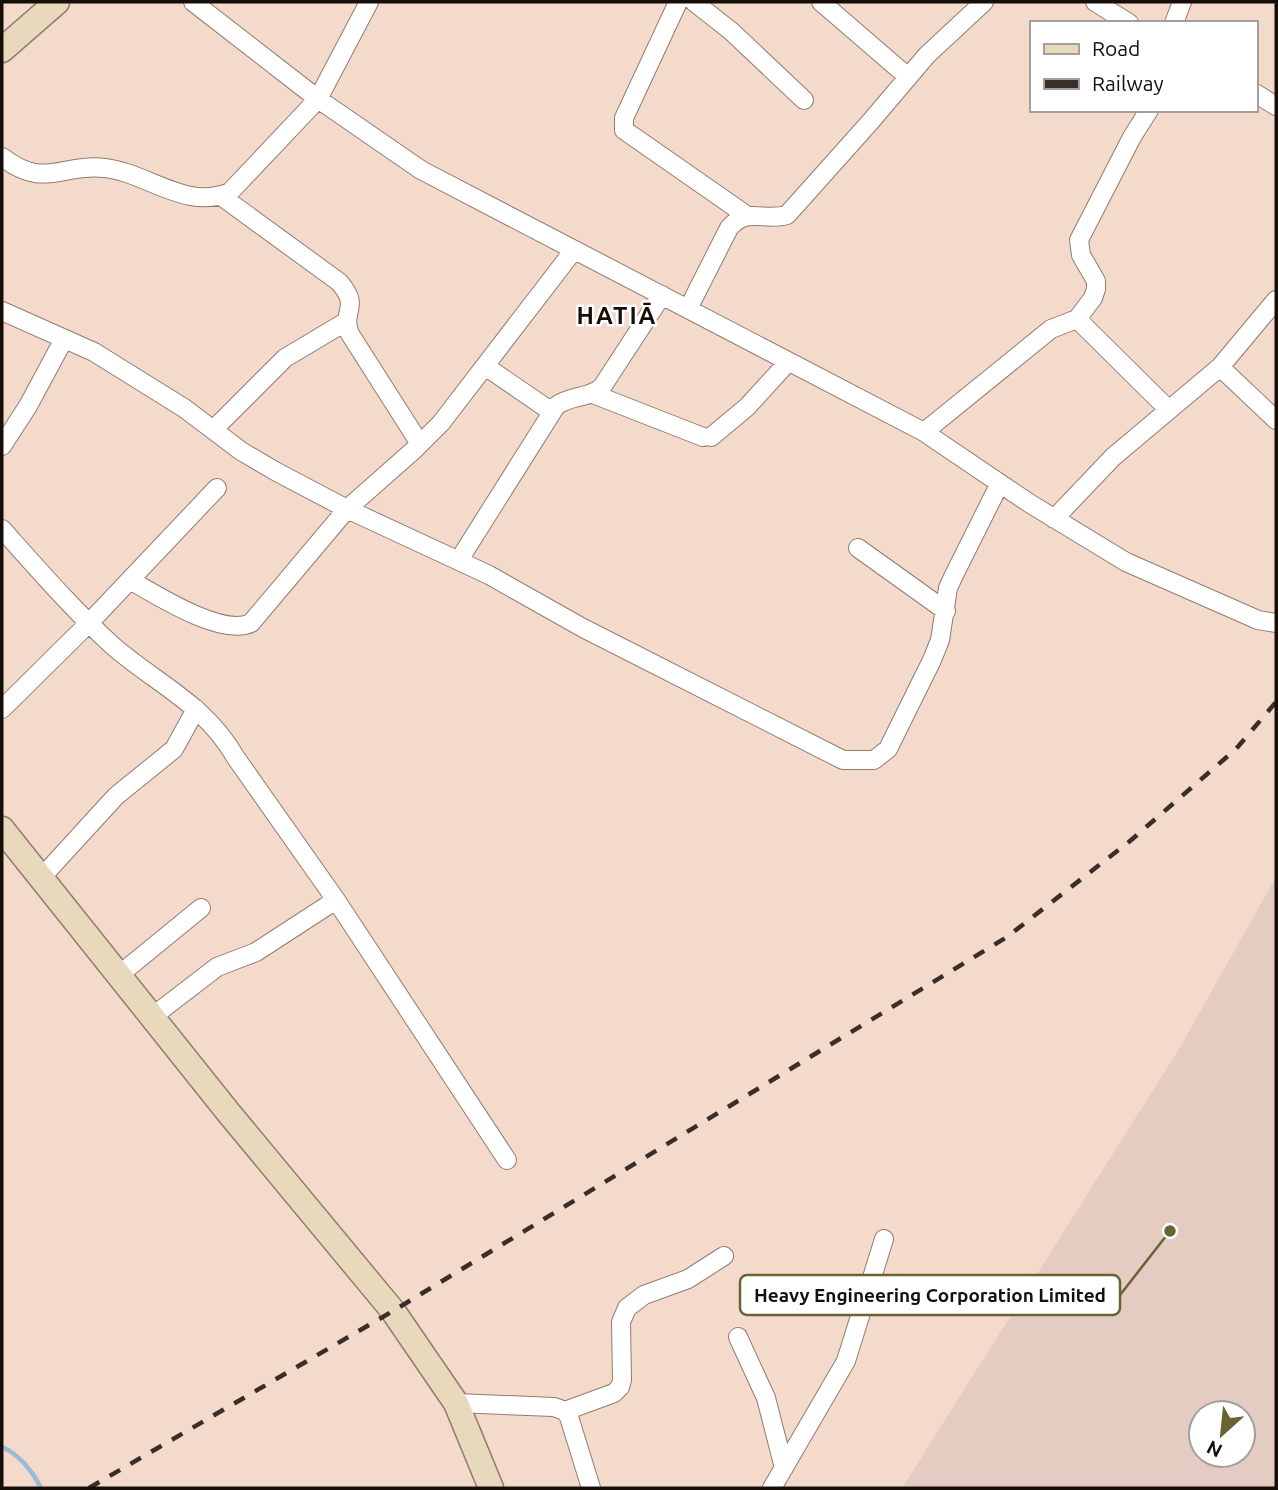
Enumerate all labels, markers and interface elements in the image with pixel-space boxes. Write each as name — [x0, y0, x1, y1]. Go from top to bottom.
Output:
legend — [1030, 21, 1257, 112]
text: Road — [1092, 36, 1140, 60]
text: Railway — [1092, 71, 1164, 95]
district label: HATIĀ — [577, 302, 657, 329]
callout: Heavy Engineering Corporation Limited — [740, 1275, 1120, 1315]
text: Heavy Engineering Corporation Limited — [754, 1284, 1106, 1306]
north arrow — [1187, 1399, 1257, 1469]
text: N — [1203, 1436, 1226, 1462]

